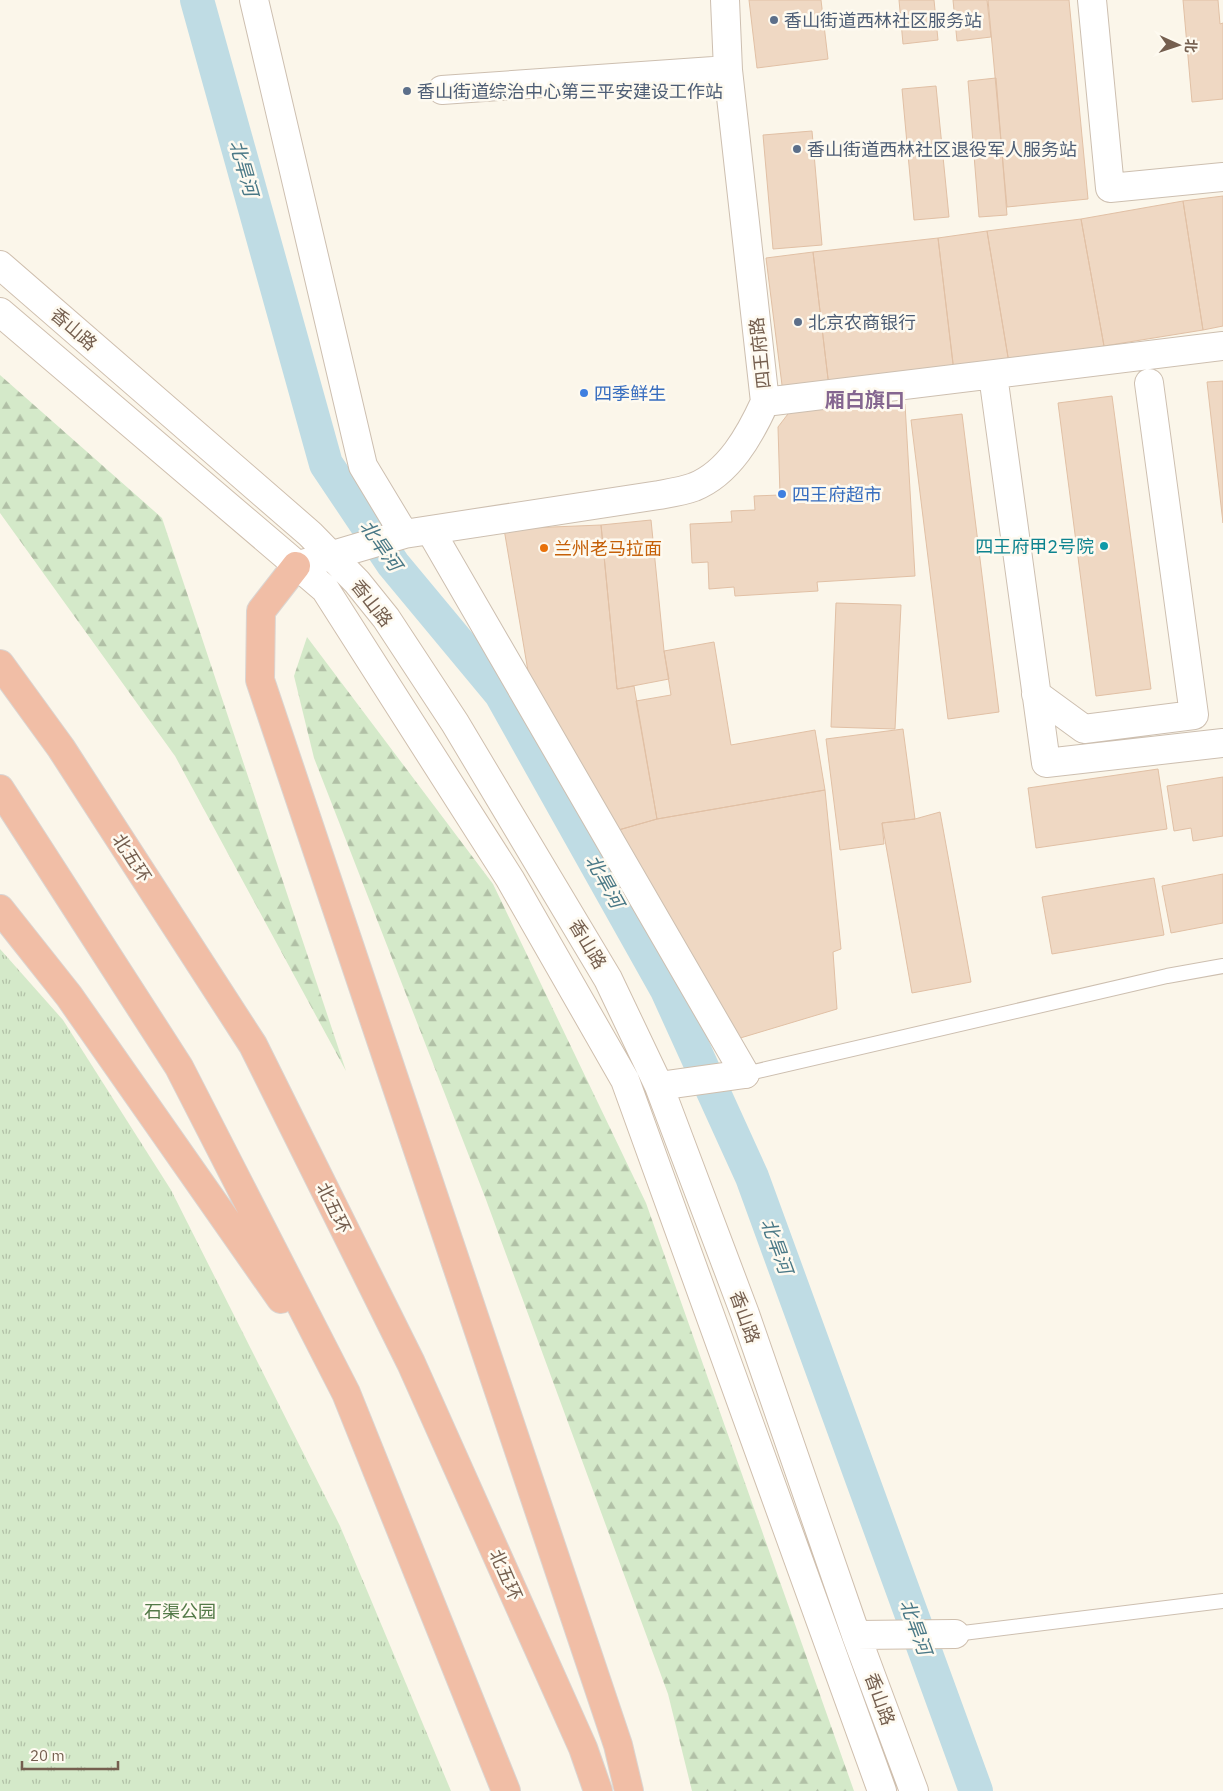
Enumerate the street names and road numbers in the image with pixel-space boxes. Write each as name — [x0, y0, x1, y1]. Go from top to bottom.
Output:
street label: 香山路 — [46, 303, 102, 355]
street label: 四王府路 — [745, 316, 775, 390]
street label: 香山路 — [346, 575, 398, 631]
street label: 北五环 — [108, 829, 156, 887]
street label: 香山路 — [564, 915, 612, 973]
street label: 北五环 — [312, 1179, 356, 1237]
street label: 香山路 — [725, 1288, 765, 1346]
street label: 北五环 — [485, 1546, 527, 1604]
street label: 香山路 — [860, 1670, 900, 1728]

